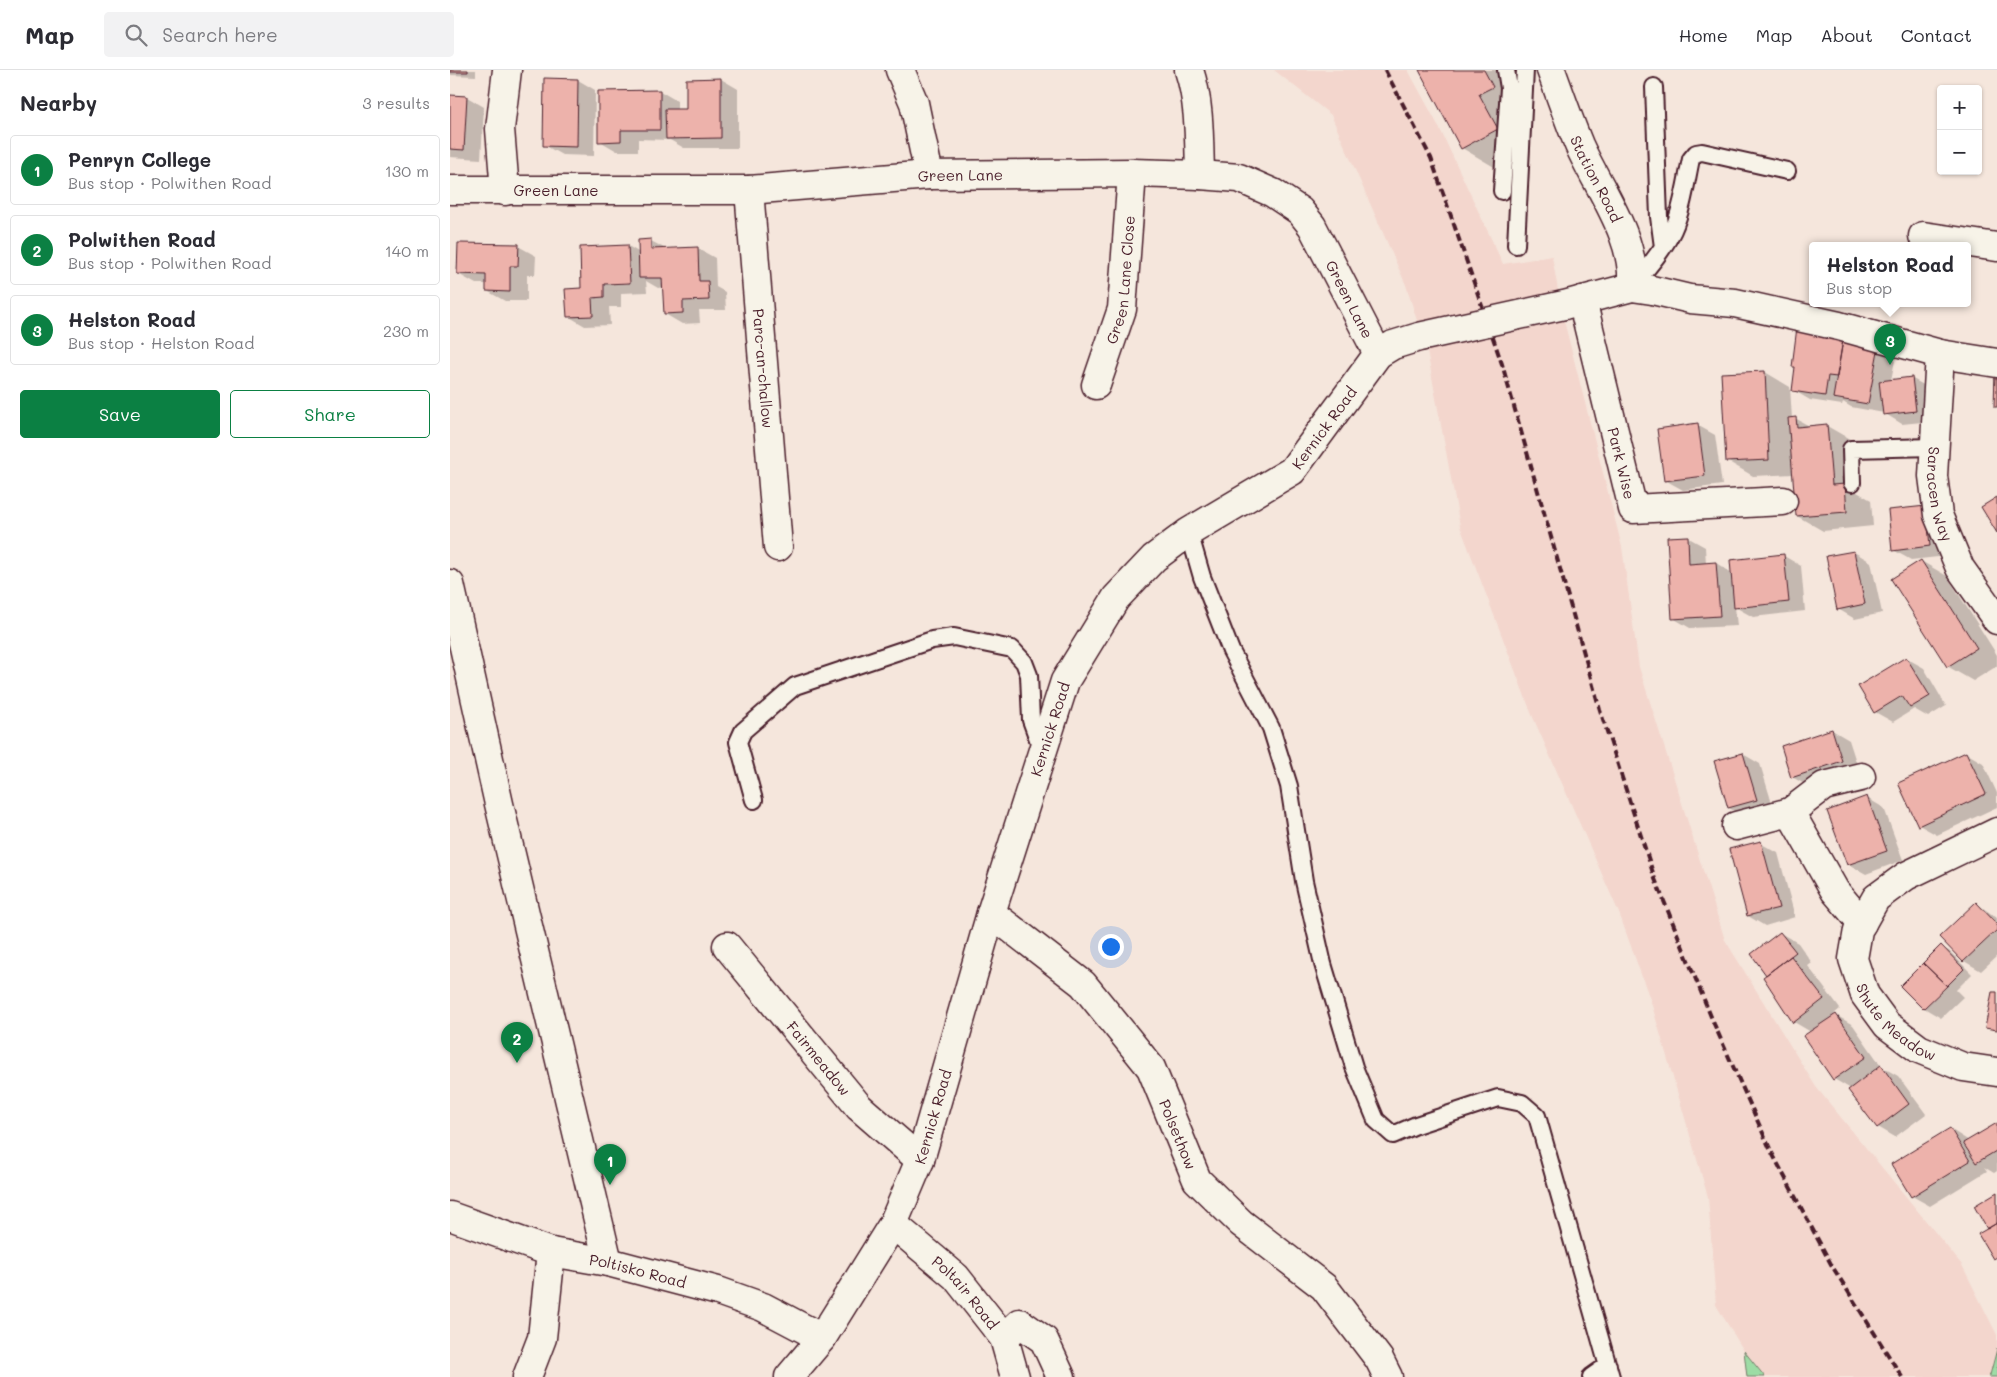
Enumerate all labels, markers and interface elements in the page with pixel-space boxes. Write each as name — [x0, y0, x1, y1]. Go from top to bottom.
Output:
search box — [104, 12, 454, 57]
text: Map — [25, 19, 74, 50]
icon: search — [122, 21, 150, 49]
text: Search here — [162, 22, 278, 47]
text: Home — [1679, 23, 1728, 47]
text: Map — [1756, 23, 1792, 47]
text: About — [1820, 23, 1873, 47]
text: Contact — [1901, 23, 1972, 47]
map controls — [1937, 85, 1982, 175]
button: + — [1937, 85, 1982, 130]
text: Nearby — [20, 89, 97, 116]
text: 3 results — [362, 92, 430, 113]
button: − — [1937, 130, 1982, 175]
street label: Station Road — [1566, 132, 1627, 225]
text: Penryn College — [68, 147, 211, 172]
text: 1 — [33, 160, 41, 181]
text: 130 m — [385, 160, 429, 181]
street label: Green Lane — [917, 164, 1003, 186]
text: Bus stop · Polwithen Road — [68, 172, 271, 193]
street label: Green Lane — [513, 180, 599, 200]
street label: Green Lane Close — [1101, 215, 1139, 347]
text: Polwithen Road — [68, 227, 216, 252]
text: 2 — [33, 240, 41, 261]
text: 140 m — [385, 240, 429, 261]
popup — [1809, 242, 1971, 307]
text: Bus stop · Polwithen Road — [68, 252, 271, 273]
text: Helston Road — [1826, 252, 1954, 277]
street label: Green Lane — [1321, 257, 1378, 342]
text: Bus stop — [1826, 277, 1892, 298]
text: Helston Road — [68, 307, 195, 332]
street label: Parc-an-challow — [749, 308, 778, 429]
text: 3 — [32, 320, 42, 341]
text: 230 m — [383, 320, 429, 341]
pin: 3 — [1874, 324, 1906, 365]
text: Bus stop · Helston Road — [68, 332, 254, 353]
street label: Kernick Road — [1287, 382, 1361, 473]
button: Save — [20, 390, 220, 438]
button: Share — [230, 390, 430, 438]
street label: Park Wise — [1603, 425, 1640, 501]
street label: Saracen Way — [1923, 446, 1958, 545]
street label: Kernick Road — [1025, 679, 1074, 779]
your location — [1098, 934, 1124, 960]
street label: Shute Meadow — [1852, 981, 1939, 1065]
street label: Fairmeadow — [782, 1017, 855, 1099]
pin: 2 — [501, 1022, 533, 1063]
street label: Kernick Road — [909, 1067, 956, 1166]
street label: Polsethow — [1155, 1096, 1202, 1172]
pin: 1 — [594, 1144, 626, 1185]
street label: Poltisko Road — [588, 1249, 689, 1292]
street label: Poltair Road — [928, 1251, 1003, 1333]

